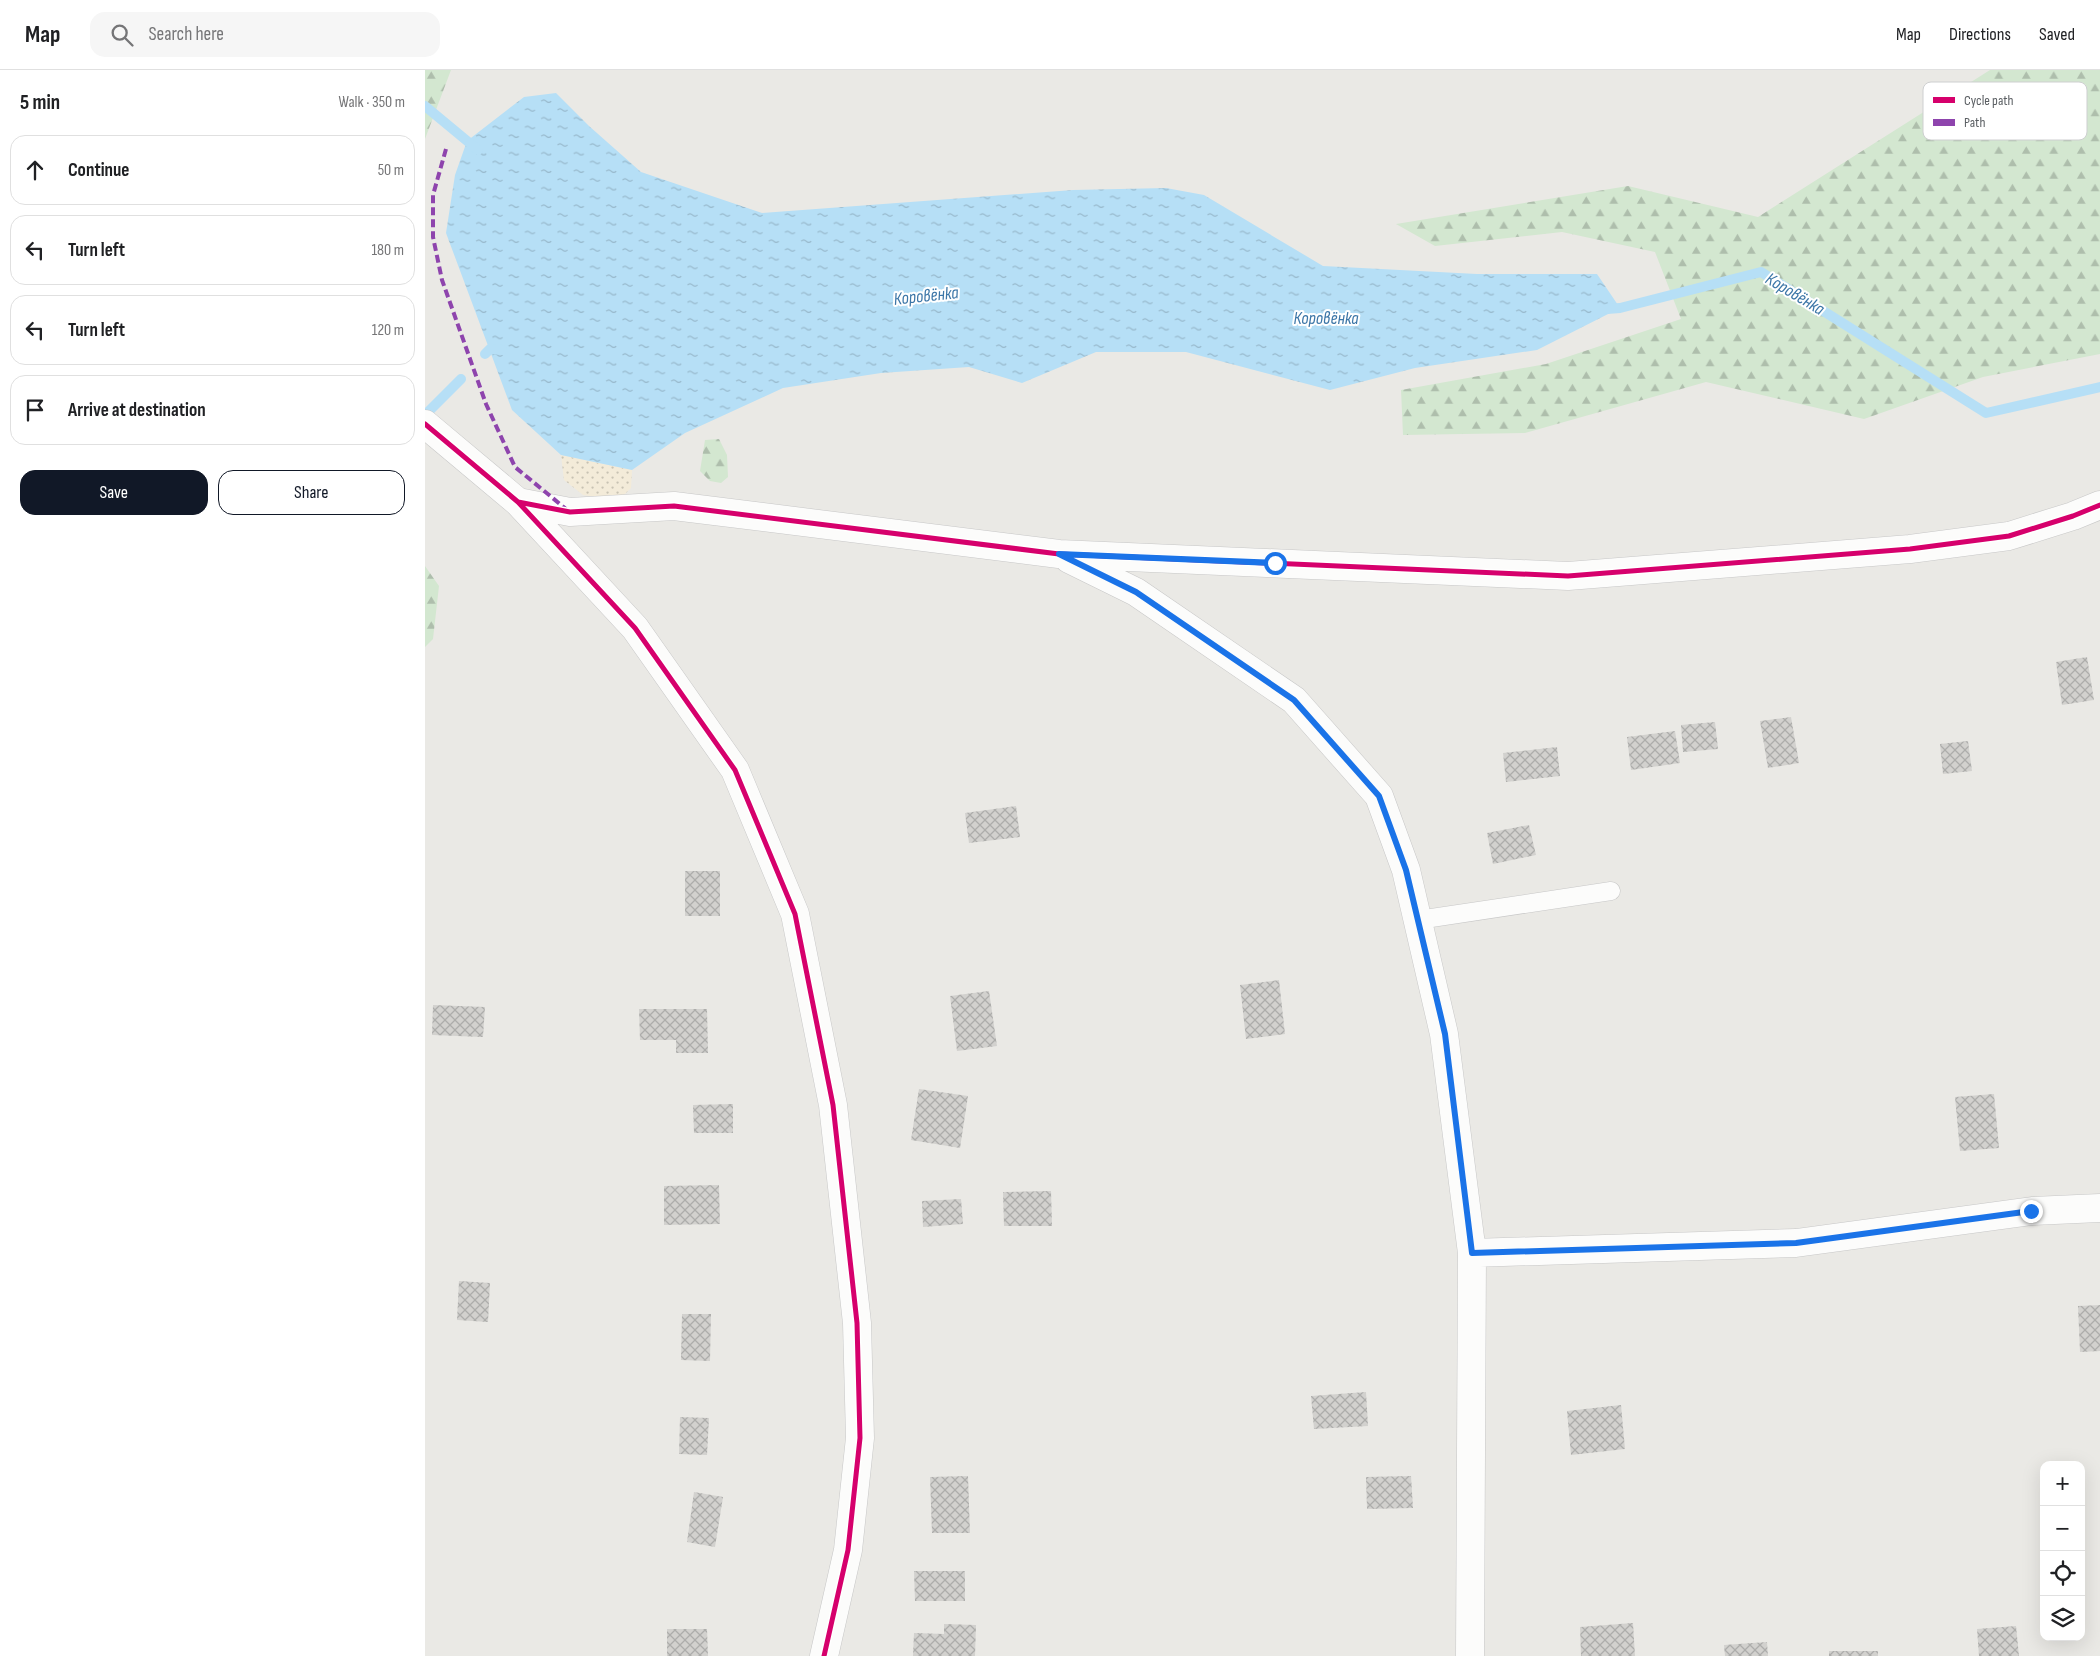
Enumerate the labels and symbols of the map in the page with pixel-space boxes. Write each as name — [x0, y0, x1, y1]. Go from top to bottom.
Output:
legend — [1923, 82, 2087, 140]
text: Cycle path — [1964, 92, 2014, 109]
text: Path — [1964, 114, 1985, 131]
water label: Коровёнка — [1762, 268, 1829, 320]
water label: Коровёнка — [892, 282, 960, 310]
water label: Коровёнка — [1293, 308, 1359, 329]
route start — [1264, 552, 1287, 575]
route end — [2020, 1200, 2043, 1223]

